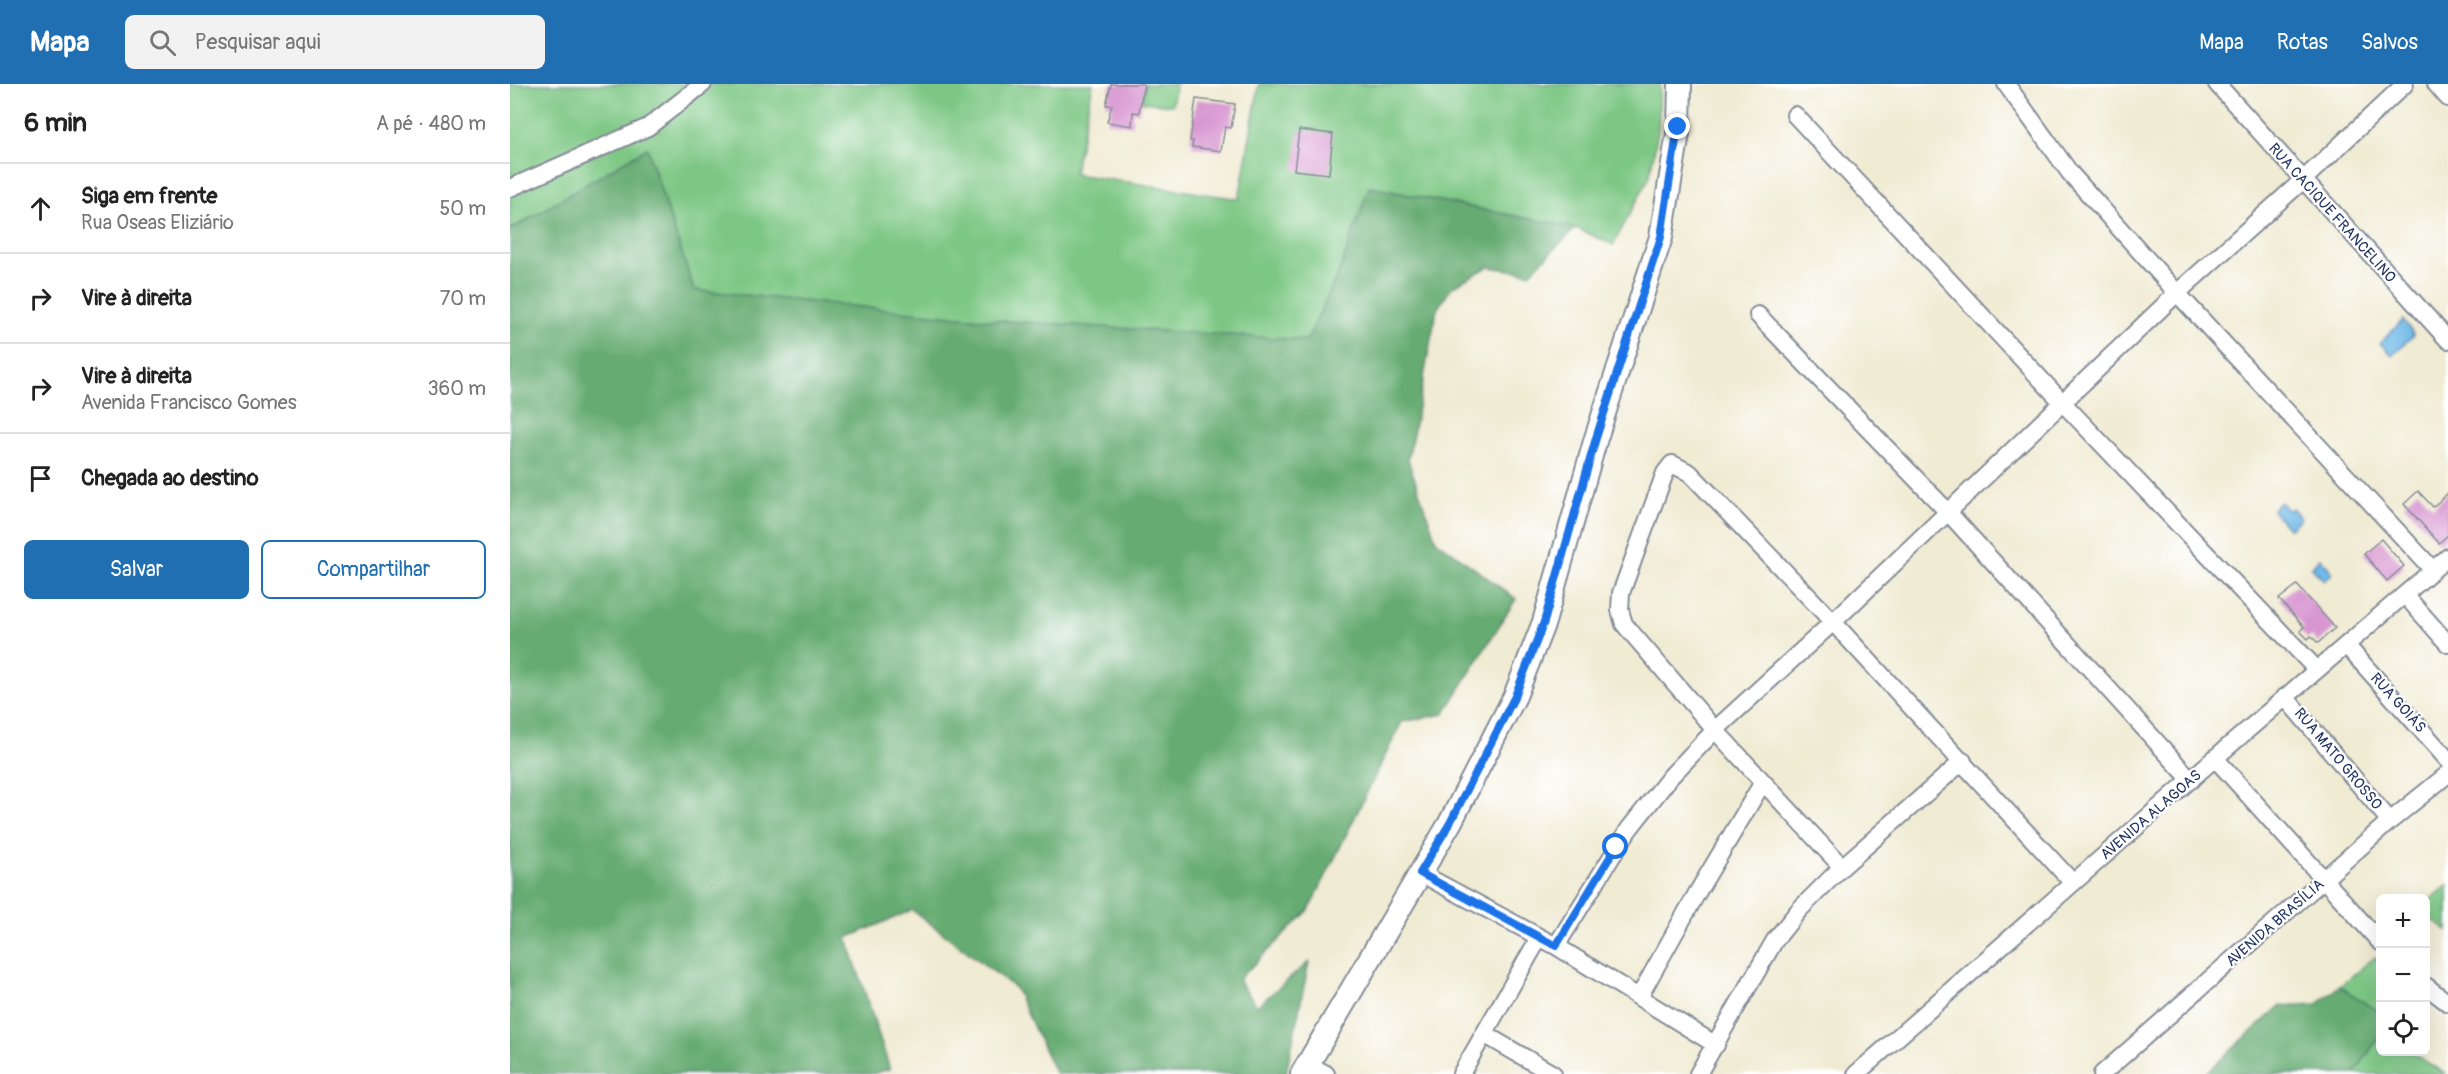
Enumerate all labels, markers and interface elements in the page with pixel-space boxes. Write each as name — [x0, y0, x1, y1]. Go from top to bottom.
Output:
search box — [125, 15, 545, 69]
text: Mapa — [30, 25, 89, 60]
icon: search — [146, 26, 179, 59]
text: Pesquisar aqui — [194, 28, 321, 56]
text: Mapa — [2199, 29, 2244, 56]
text: Rotas — [2277, 29, 2328, 56]
text: Salvos — [2361, 29, 2418, 56]
text: 6 min — [24, 107, 87, 139]
text: A pé · 480 m — [376, 111, 486, 136]
route end — [1664, 113, 1690, 139]
street label: RUA CACIQUE FRANCELINO — [2264, 139, 2400, 287]
text: Siga em frente — [81, 182, 217, 210]
icon: ahead — [24, 192, 57, 225]
text: 50 m — [439, 196, 486, 221]
text: Rua Oseas Eliziário — [81, 210, 234, 235]
icon: right — [24, 282, 57, 315]
text: Vire à direita — [81, 284, 192, 312]
text: 70 m — [440, 286, 486, 311]
text: Vire à direita — [81, 362, 192, 390]
icon: right — [24, 372, 57, 405]
text: 360 m — [427, 376, 486, 401]
text: Avenida Francisco Gomes — [81, 390, 297, 415]
icon: arrive — [24, 462, 57, 495]
text: Chegada ao destino — [81, 464, 259, 492]
button: Salvar — [24, 540, 249, 599]
button: Compartilhar — [261, 540, 486, 599]
street label: RUA GOIÁS — [2366, 669, 2430, 737]
street label: RUA MATO GROSSO — [2290, 704, 2386, 814]
street label: AVENIDA ALAGOAS — [2097, 766, 2205, 864]
route start — [1602, 833, 1628, 859]
street label: AVENIDA BRASÍLIA — [2222, 875, 2328, 971]
map controls — [2376, 894, 2430, 1056]
button: + — [2376, 894, 2430, 948]
button: − — [2376, 948, 2430, 1002]
button: locate — [2376, 1002, 2430, 1056]

